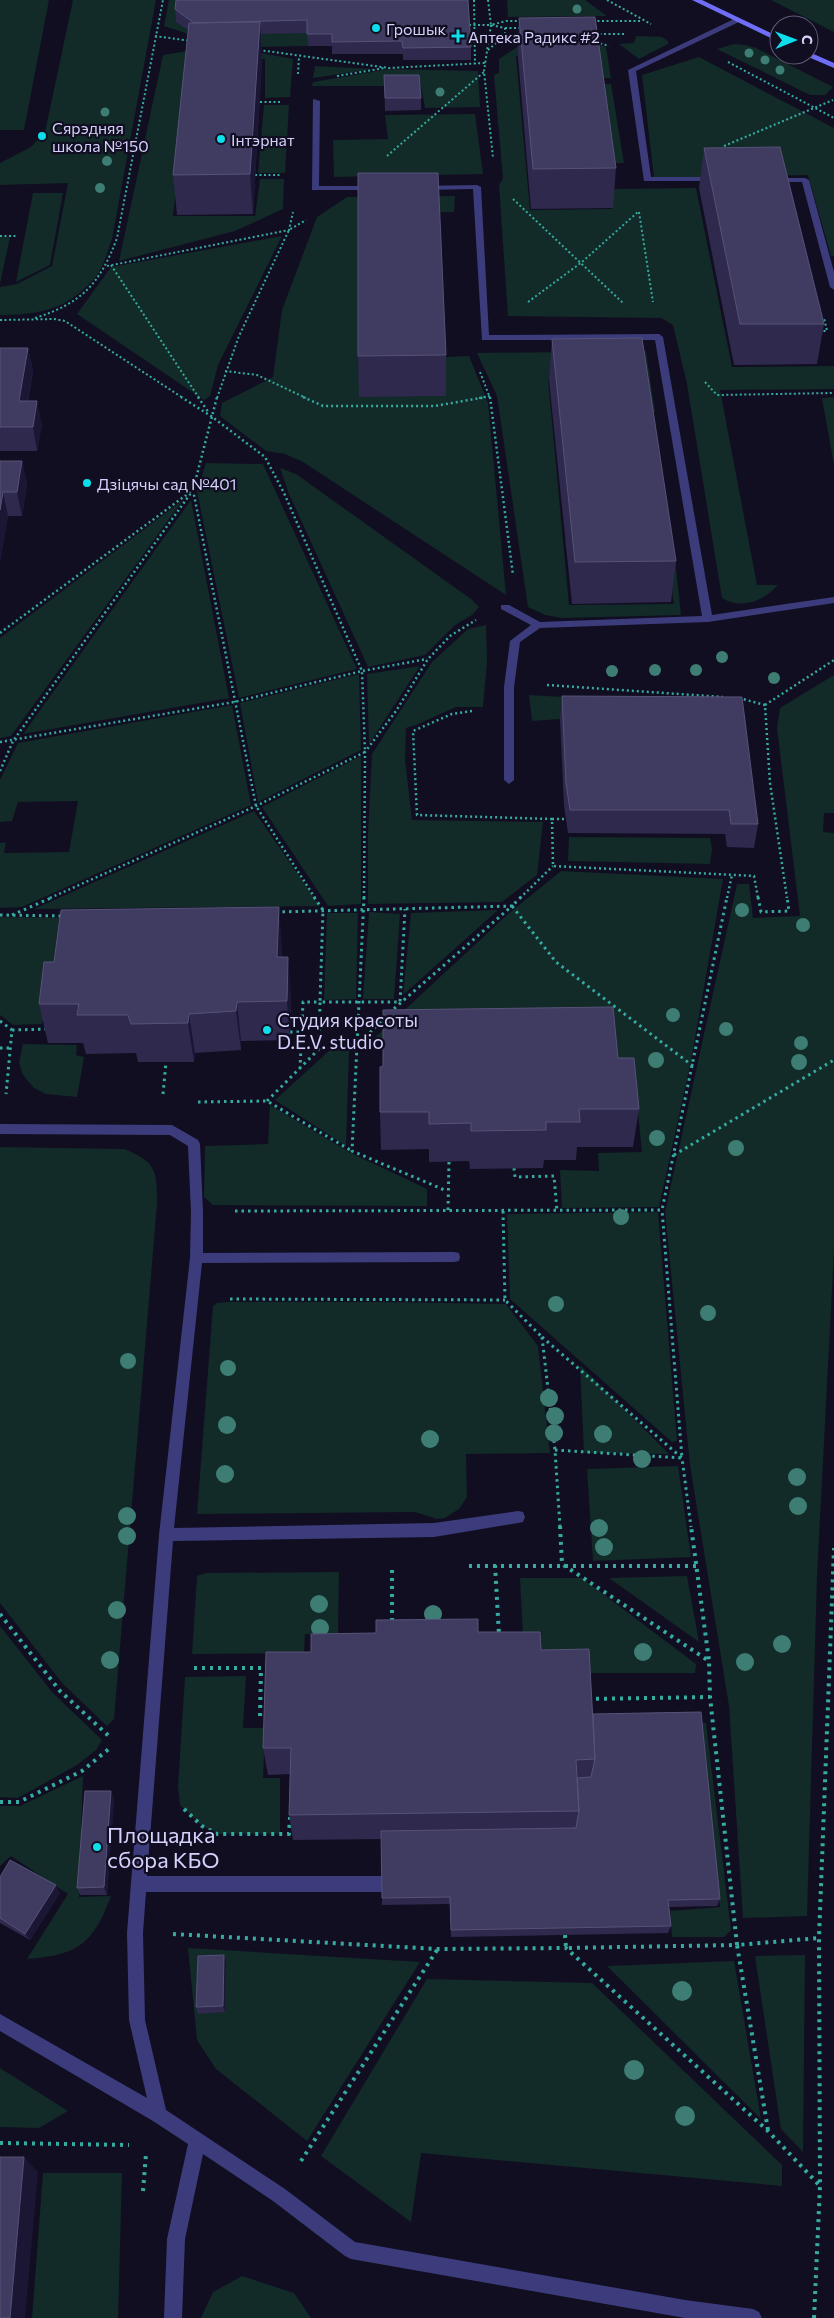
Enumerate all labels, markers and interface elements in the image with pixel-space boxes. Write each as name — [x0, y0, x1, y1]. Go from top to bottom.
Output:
north arrow — [769, 15, 819, 65]
place label: Грошык — [386, 19, 447, 38]
marker: Грошык — [370, 22, 382, 34]
place label: Аптека Радикс #2 — [468, 27, 600, 46]
marker: Аптека Радикс #2 — [452, 30, 464, 42]
text: С — [799, 35, 816, 45]
place label: Сярэдняя школа №150 — [52, 118, 149, 155]
marker: Сярэдняя школа №150 — [36, 130, 48, 142]
place label: Інтэрнат — [231, 130, 295, 149]
marker: Інтэрнат — [215, 133, 227, 145]
place label: Дзіцячы сад №401 — [97, 474, 237, 493]
marker: Дзіцячы сад №401 — [81, 477, 93, 489]
place label: Студия красоты D.E.V. studio — [277, 1008, 418, 1053]
marker: Студия красоты D.E.V. studio — [261, 1024, 273, 1036]
place label: Площадка сбора КБО — [107, 1821, 219, 1873]
marker: Площадка сбора КБО — [91, 1841, 103, 1853]

